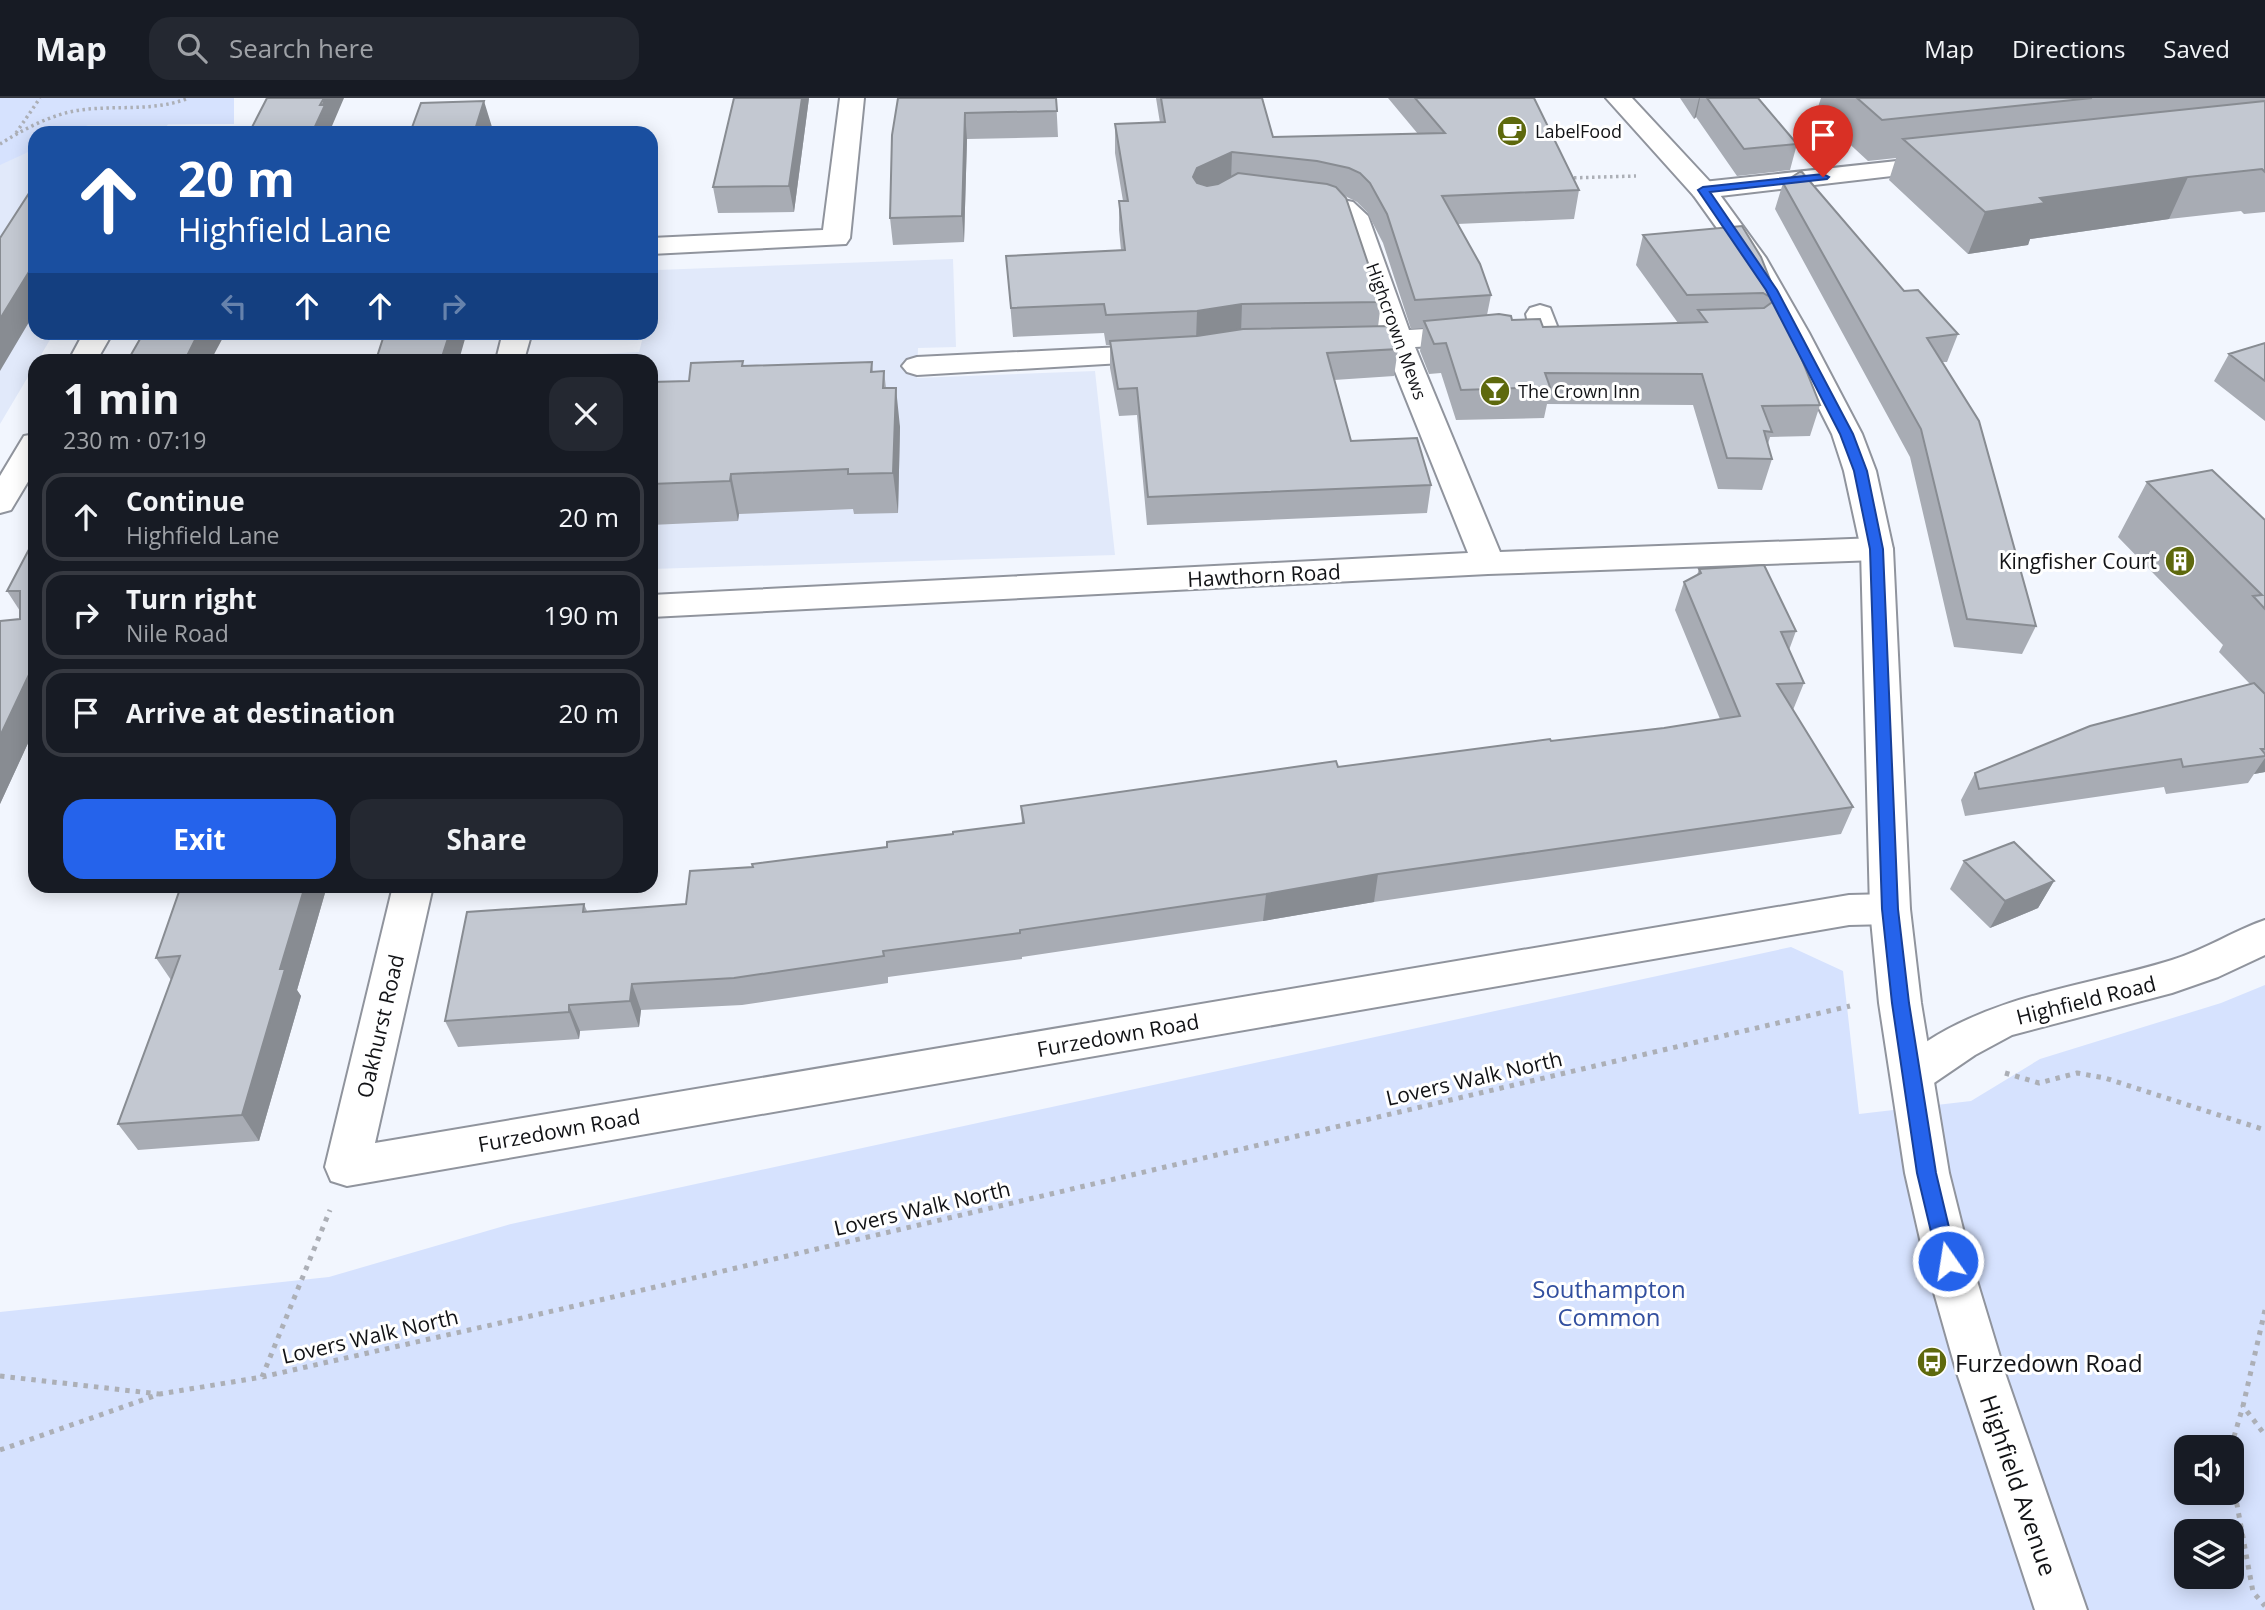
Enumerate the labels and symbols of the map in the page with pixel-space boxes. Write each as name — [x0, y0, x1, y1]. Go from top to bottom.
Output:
pin — [1793, 105, 1853, 177]
cafe icon: LabelFood — [1495, 114, 1529, 148]
place label: LabelFood — [1535, 119, 1622, 143]
street label: Highcrown Mews — [1361, 259, 1433, 403]
bar icon: The Crown Inn — [1478, 374, 1512, 408]
place label: The Crown Inn — [1518, 379, 1640, 403]
building icon: Kingfisher Court — [2163, 544, 2197, 578]
place label: Kingfisher Court — [1999, 547, 2157, 575]
street label: Hawthorn Road — [1187, 557, 1341, 593]
street label: Oakhurst Road — [350, 952, 410, 1100]
street label: Highfield Road — [2013, 969, 2159, 1031]
street label: Furzedown Road — [1035, 1007, 1201, 1063]
street label: Lovers Walk North — [1383, 1044, 1565, 1112]
street label: Furzedown Road — [476, 1102, 642, 1158]
street label: Lovers Walk North — [831, 1174, 1013, 1242]
position arrow — [1911, 1224, 1985, 1298]
park label: Southampton Common — [1532, 1272, 1686, 1333]
street label: Lovers Walk North — [279, 1302, 461, 1370]
bus stop icon: Furzedown Road — [1915, 1345, 1949, 1379]
place label: Furzedown Road — [1955, 1346, 2143, 1379]
street label: Highfield Avenue — [1973, 1390, 2065, 1580]

